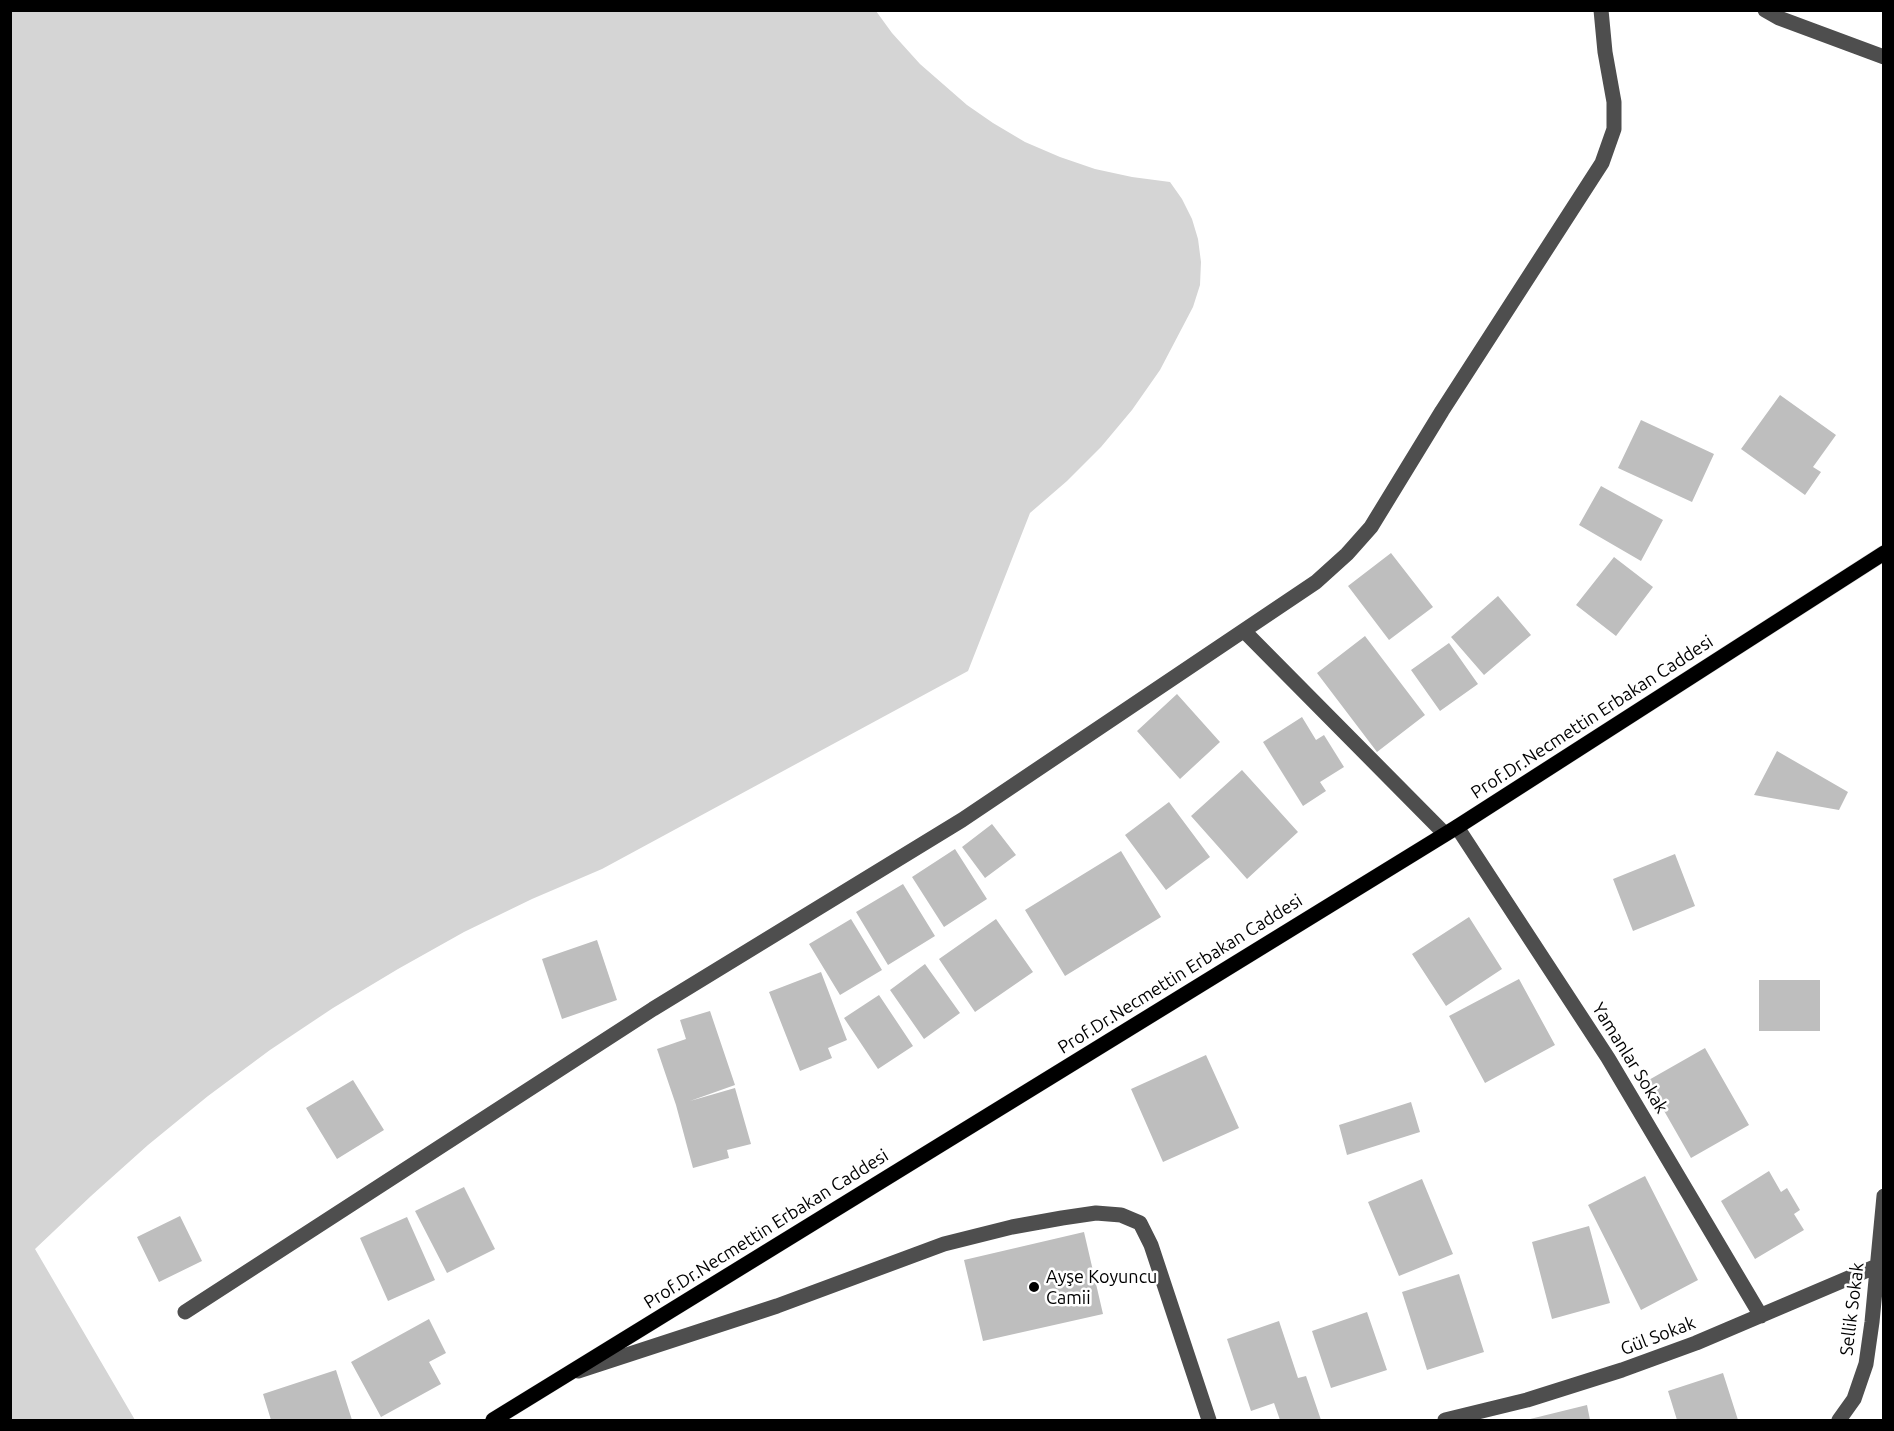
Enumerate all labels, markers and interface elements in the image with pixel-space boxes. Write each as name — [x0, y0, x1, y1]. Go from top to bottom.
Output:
street label: Prof.Dr.Necmettin Erbakan Caddesi — [1467, 631, 1717, 803]
street label: Prof.Dr.Necmettin Erbakan Caddesi — [1054, 890, 1306, 1058]
street label: Yamanlar Sokak — [1587, 999, 1673, 1117]
street label: Prof.Dr.Necmettin Erbakan Caddesi — [640, 1145, 892, 1313]
street label: Sellik Sokak — [1836, 1261, 1868, 1357]
place label: Ayşe Koyuncu Camii — [1046, 1266, 1157, 1308]
marker: Ayşe Koyuncu Camii — [1027, 1280, 1041, 1294]
street label: Gül Sokak — [1618, 1312, 1698, 1360]

